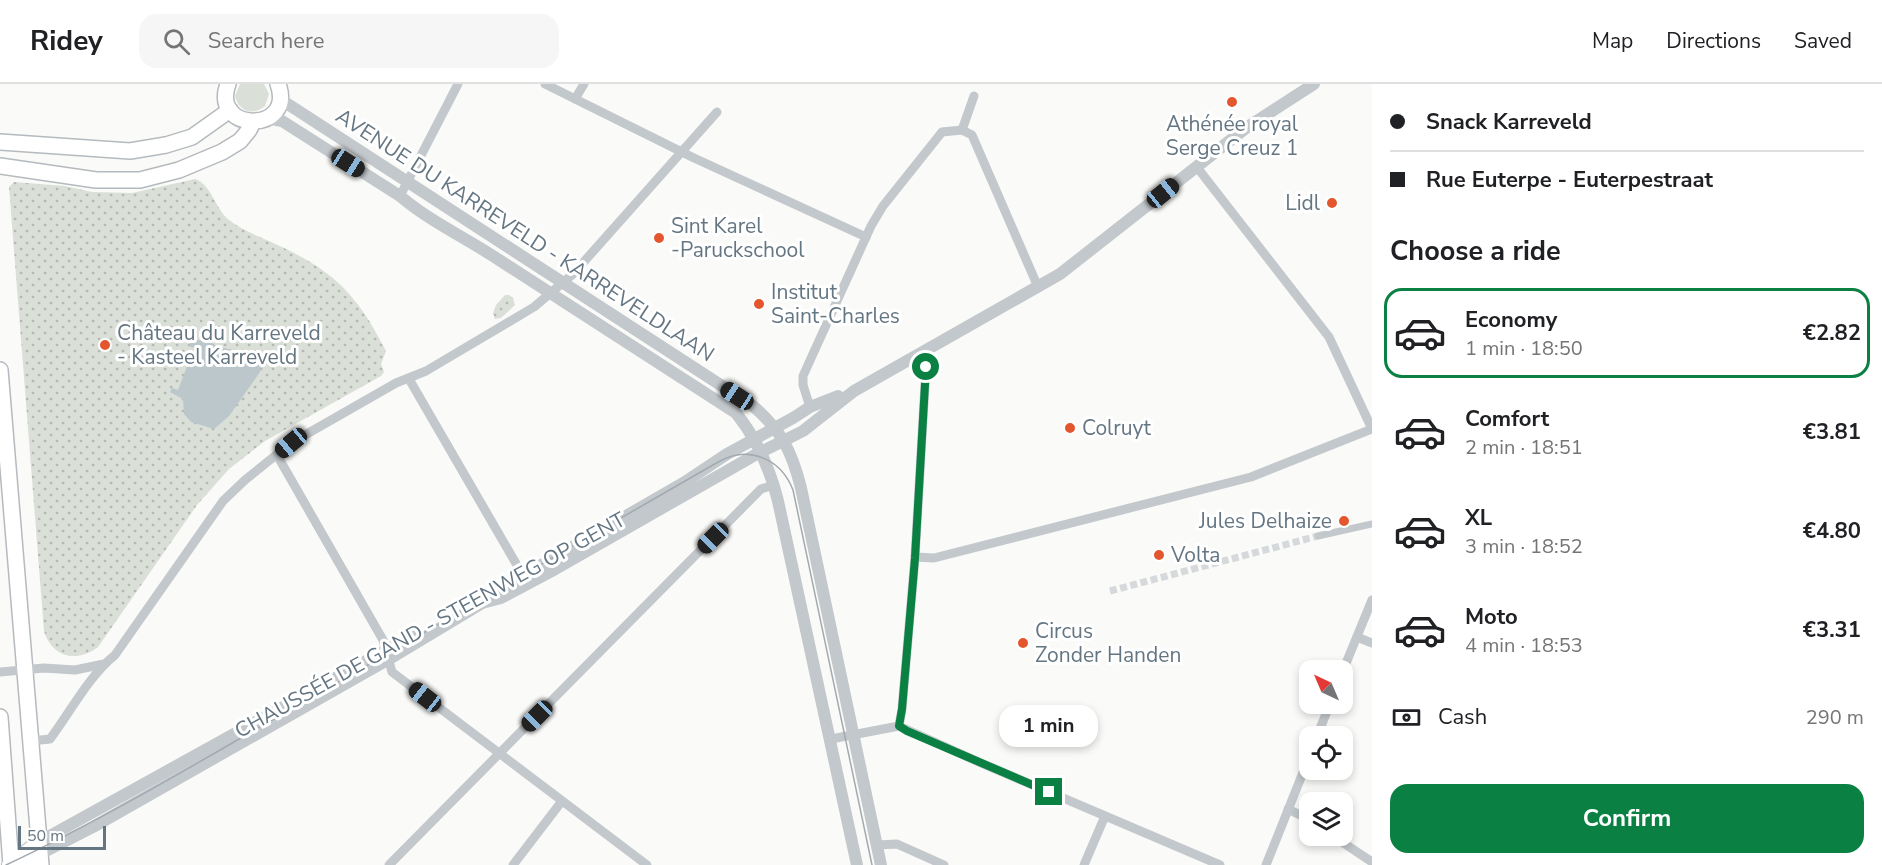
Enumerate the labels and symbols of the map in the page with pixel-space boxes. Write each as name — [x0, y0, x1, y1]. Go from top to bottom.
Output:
marker: Athénée royal Serge Creuz 1 — [1225, 95, 1239, 109]
street label: AVENUE DU KARREVELD - KARREVELDLAAN — [330, 102, 720, 368]
place label: Athénée royal Serge Creuz 1 — [1166, 110, 1299, 162]
car — [328, 146, 368, 180]
car — [1143, 175, 1183, 211]
place label: Lidl — [1285, 189, 1321, 217]
marker: Lidl — [1325, 196, 1339, 210]
place label: Sint Karel -Paruckschool — [671, 212, 805, 264]
marker: Sint Karel -Paruckschool — [652, 231, 666, 245]
place label: Institut Saint-Charles — [771, 278, 900, 330]
marker: Institut Saint-Charles — [752, 297, 766, 311]
place label: Château du Karreveld - Kasteel Karreveld — [117, 319, 321, 371]
marker: Château du Karreveld - Kasteel Karreveld — [98, 338, 112, 352]
route start — [912, 353, 939, 380]
car — [717, 379, 757, 413]
place label: Colruyt — [1082, 414, 1152, 442]
marker: Colruyt — [1063, 421, 1077, 435]
car — [271, 425, 311, 461]
street label: CHAUSSÉE DE GAND - STEENWEG OP GENT — [230, 505, 631, 745]
place label: Jules Delhaize — [1198, 507, 1332, 535]
marker: Jules Delhaize — [1337, 514, 1351, 528]
car — [694, 519, 732, 557]
place label: Volta — [1170, 541, 1220, 569]
marker: Volta — [1152, 548, 1166, 562]
place label: Circus Zonder Handen — [1035, 617, 1181, 669]
marker: Circus Zonder Handen — [1016, 636, 1030, 650]
north arrow — [1299, 660, 1353, 714]
car — [405, 679, 445, 715]
car — [518, 697, 556, 735]
callout: 1 min — [1000, 705, 1098, 747]
route end — [1035, 778, 1062, 805]
scale bar — [18, 823, 106, 850]

